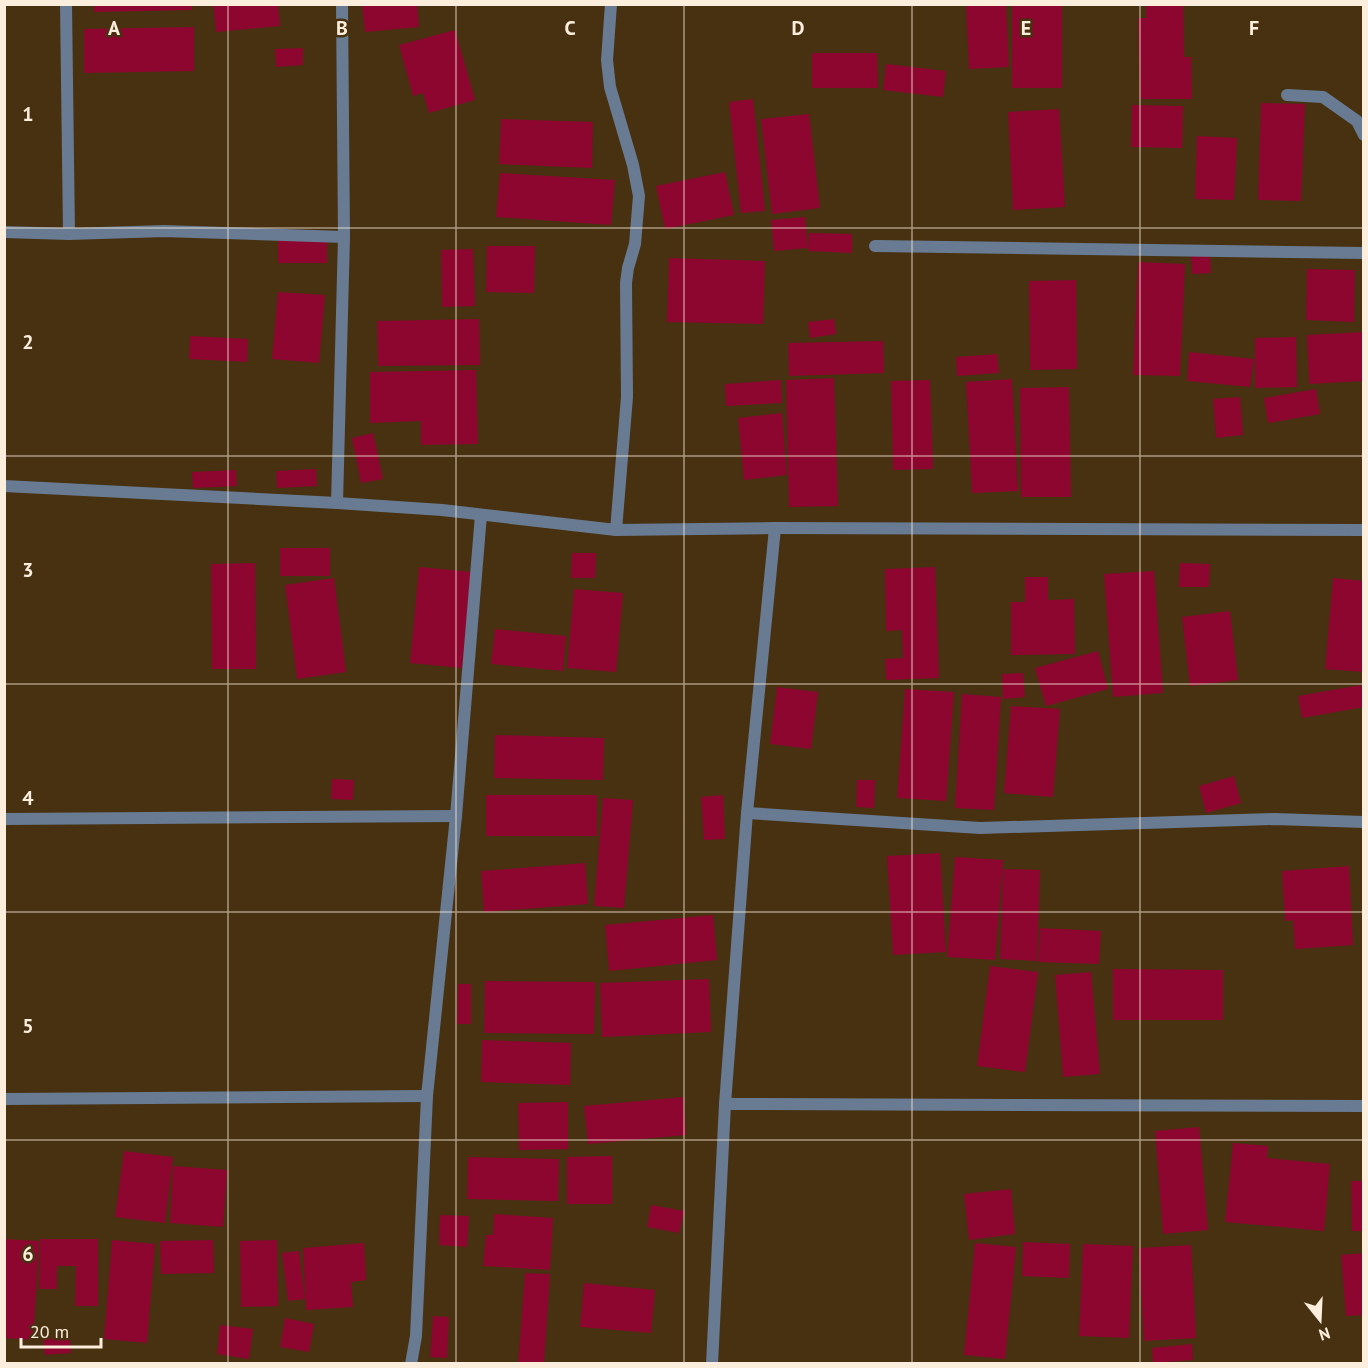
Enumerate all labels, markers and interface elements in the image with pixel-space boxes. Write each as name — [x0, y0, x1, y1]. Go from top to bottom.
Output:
text: A — [108, 15, 121, 41]
text: B — [336, 15, 348, 41]
text: C — [564, 15, 576, 41]
text: D — [792, 15, 805, 41]
text: E — [1021, 15, 1031, 41]
text: F — [1249, 15, 1259, 41]
text: 1 — [22, 101, 34, 127]
text: 2 — [22, 329, 34, 355]
text: 3 — [22, 557, 34, 583]
text: 4 — [22, 785, 34, 811]
text: 5 — [22, 1013, 34, 1039]
text: 6 — [22, 1241, 34, 1267]
north arrow — [1290, 1290, 1350, 1350]
scale bar — [21, 1311, 100, 1349]
text: 20 m — [30, 1320, 69, 1343]
text: N — [1317, 1323, 1333, 1345]

